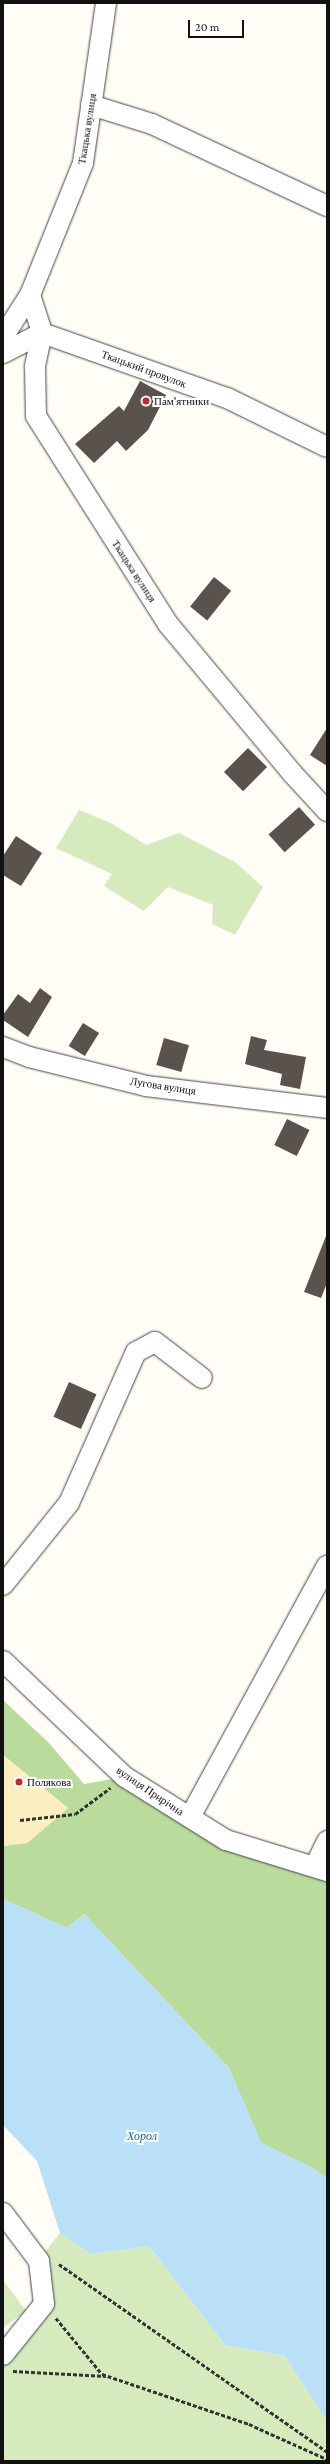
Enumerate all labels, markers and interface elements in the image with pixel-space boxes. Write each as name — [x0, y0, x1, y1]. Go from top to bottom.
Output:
scale bar — [190, 12, 246, 38]
text: 20 m — [195, 20, 219, 34]
street label: Ткацька вулиця — [75, 93, 99, 165]
street label: Ткацький провулок — [100, 347, 188, 391]
place label: Пам'ятники — [154, 394, 209, 408]
marker: Пам'ятники — [141, 396, 151, 406]
street label: Ткацька вулиця — [109, 537, 159, 605]
street label: Лугова вулиця — [129, 1074, 197, 1098]
street label: вулиця Прирічна — [114, 1764, 186, 1818]
place label: Полякова — [27, 1775, 71, 1789]
marker: Полякова — [14, 1777, 24, 1787]
water label: Хорол — [127, 2130, 157, 2144]

